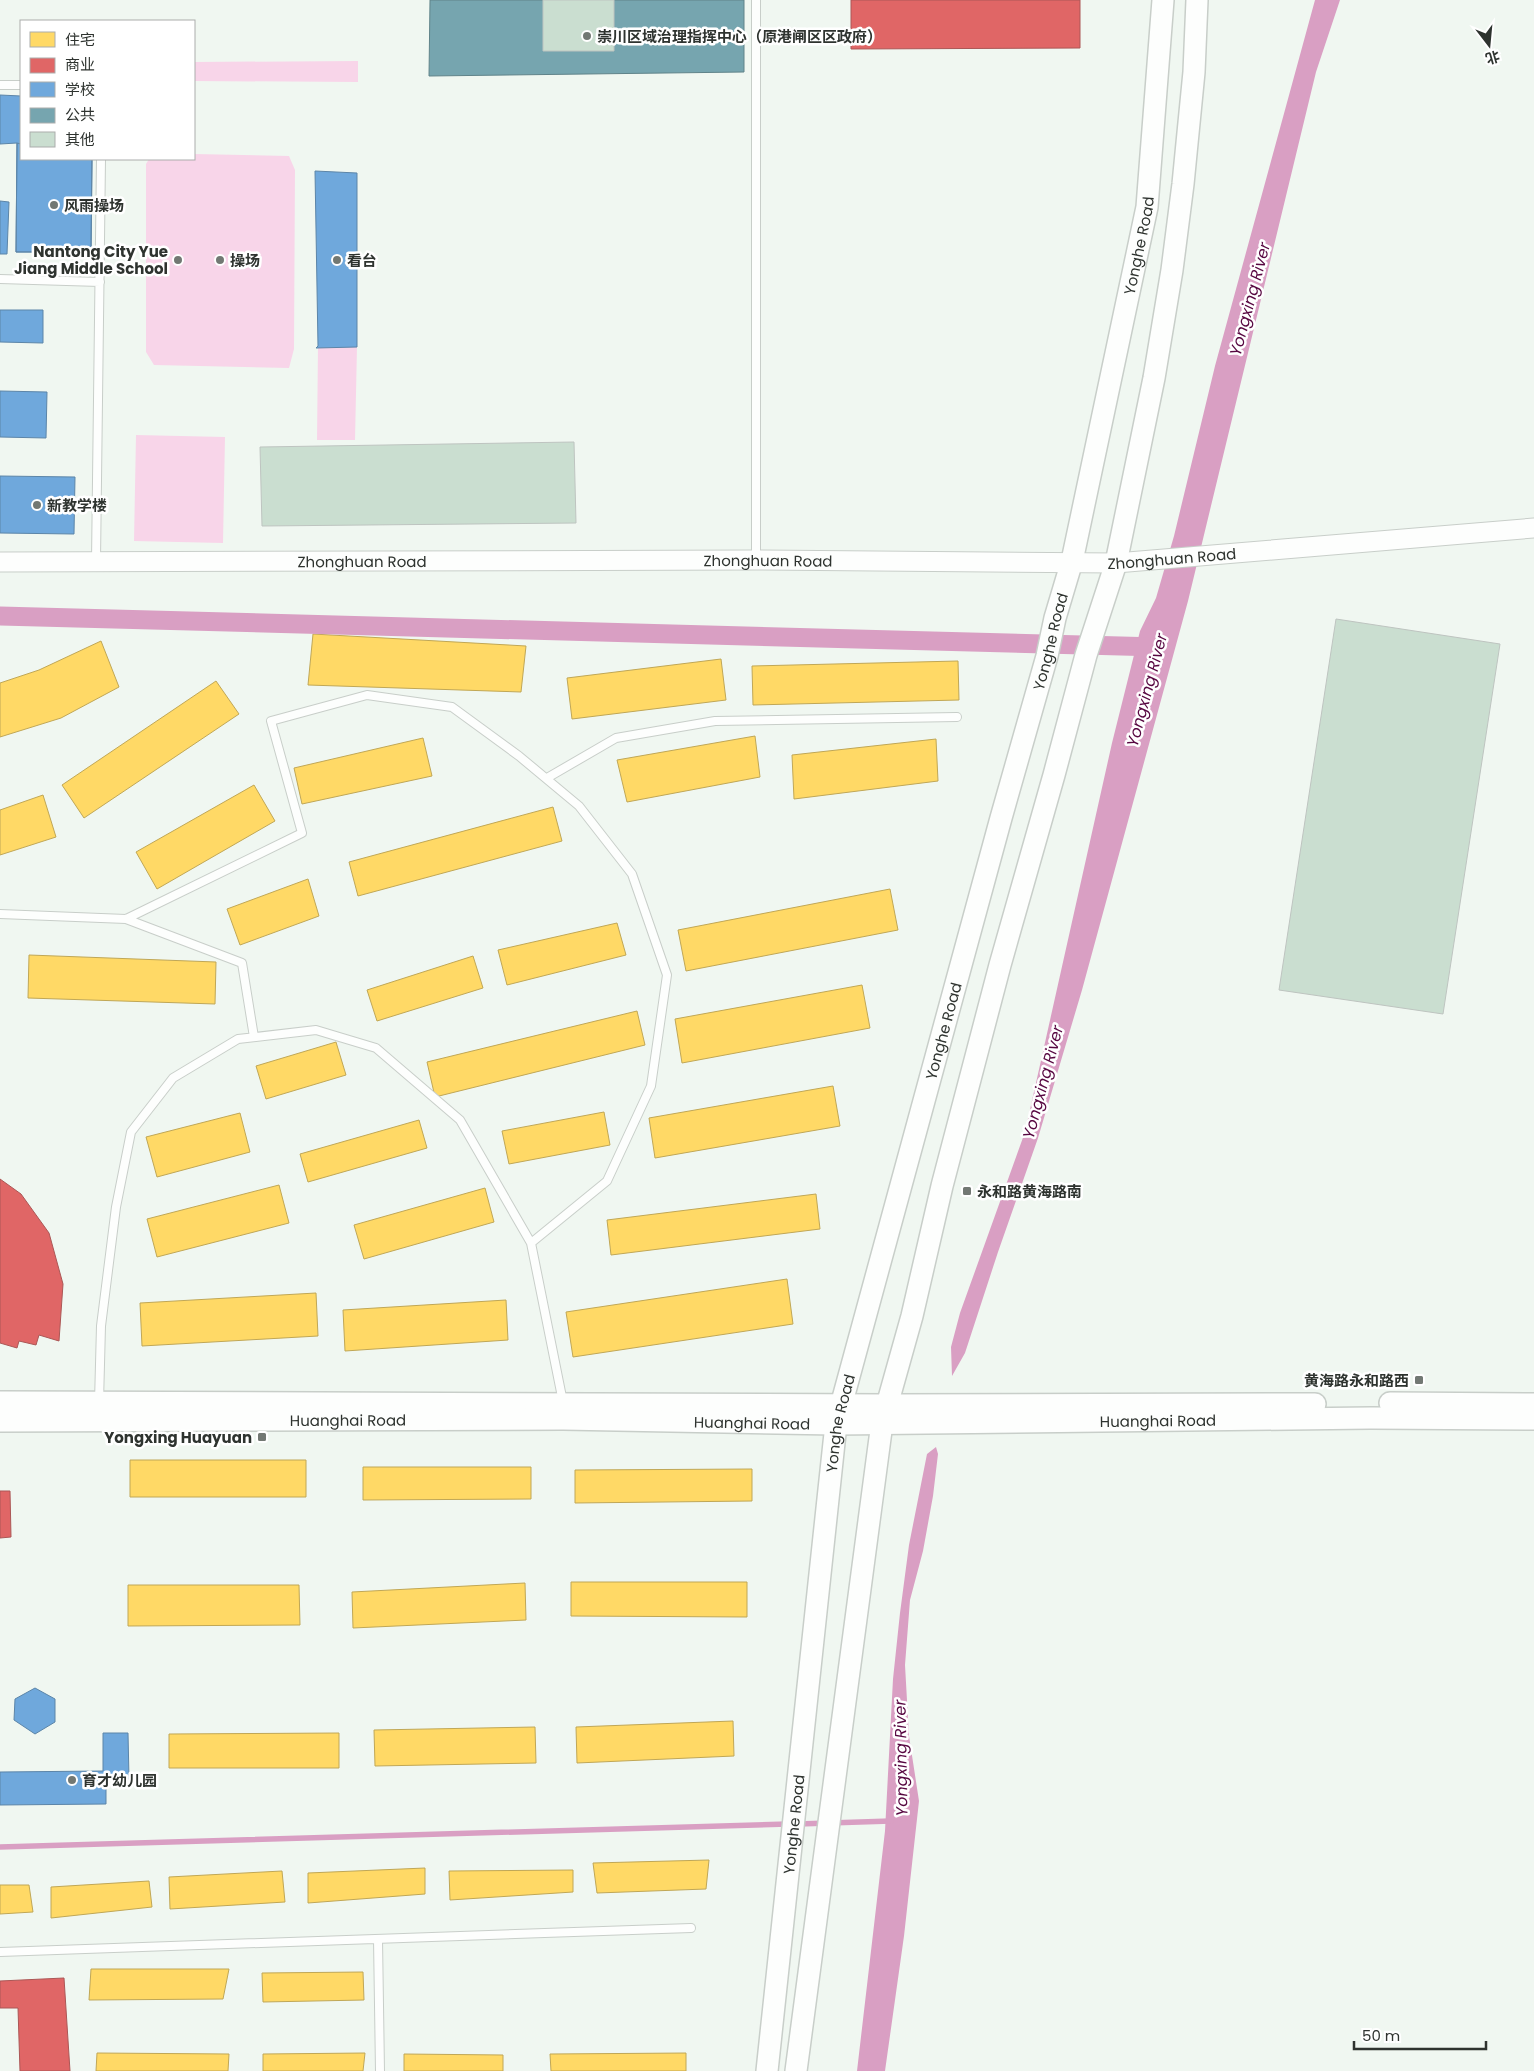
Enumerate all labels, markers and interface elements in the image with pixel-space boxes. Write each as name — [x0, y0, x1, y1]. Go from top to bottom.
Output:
legend — [20, 20, 195, 160]
north arrow — [1464, 20, 1514, 70]
place label: 崇川区域治理指挥中心（原港闸区区政府） — [597, 26, 882, 47]
text: 住宅 — [65, 29, 95, 50]
marker: 崇川区域治理指挥中心（原港闸区区政府） — [581, 30, 593, 42]
text: 北 — [1483, 46, 1502, 69]
text: 商业 — [65, 54, 95, 75]
text: 学校 — [65, 79, 95, 100]
text: 公共 — [65, 104, 95, 125]
text: 其他 — [65, 129, 95, 150]
place label: 风雨操场 — [64, 195, 124, 216]
street label: Yonghe Road — [1118, 195, 1158, 297]
marker: 风雨操场 — [48, 199, 60, 211]
water label: Yongxing River — [1224, 239, 1276, 358]
place label: Nantong City Yue Jiang Middle School — [14, 241, 168, 279]
place label: 操场 — [230, 250, 260, 271]
place label: 看台 — [347, 250, 377, 271]
marker: Nantong City Yue Jiang Middle School — [172, 254, 184, 266]
marker: 操场 — [214, 254, 226, 266]
marker: 看台 — [331, 254, 343, 266]
place label: 新教学楼 — [47, 495, 107, 516]
marker: 新教学楼 — [31, 499, 43, 511]
street label: Zhonghuan Road — [1107, 542, 1237, 573]
street label: Zhonghuan Road — [703, 549, 833, 571]
street label: Zhonghuan Road — [297, 550, 427, 572]
street label: Yonghe Road — [1027, 590, 1073, 693]
water label: Yongxing River — [1121, 630, 1173, 749]
street label: Yonghe Road — [920, 980, 966, 1082]
water label: Yongxing River — [1017, 1022, 1069, 1141]
place label: 永和路黄海路南 — [977, 1181, 1082, 1202]
marker: 永和路黄海路南 — [961, 1185, 973, 1197]
place label: 黄海路永和路西 — [1304, 1370, 1409, 1391]
street label: Yonghe Road — [820, 1372, 860, 1474]
marker: 黄海路永和路西 — [1413, 1374, 1425, 1386]
street label: Huanghai Road — [290, 1409, 406, 1430]
street label: Huanghai Road — [1100, 1409, 1216, 1432]
street label: Huanghai Road — [694, 1411, 810, 1434]
place label: Yongxing Huayuan — [104, 1427, 252, 1448]
marker: Yongxing Huayuan — [256, 1431, 268, 1443]
water label: Yongxing River — [888, 1698, 914, 1816]
place label: 育才幼儿园 — [82, 1770, 157, 1791]
marker: 育才幼儿园 — [66, 1774, 78, 1786]
street label: Yonghe Road — [778, 1774, 809, 1875]
scale bar — [1354, 2018, 1486, 2050]
text: 50 m — [1362, 2025, 1400, 2046]

